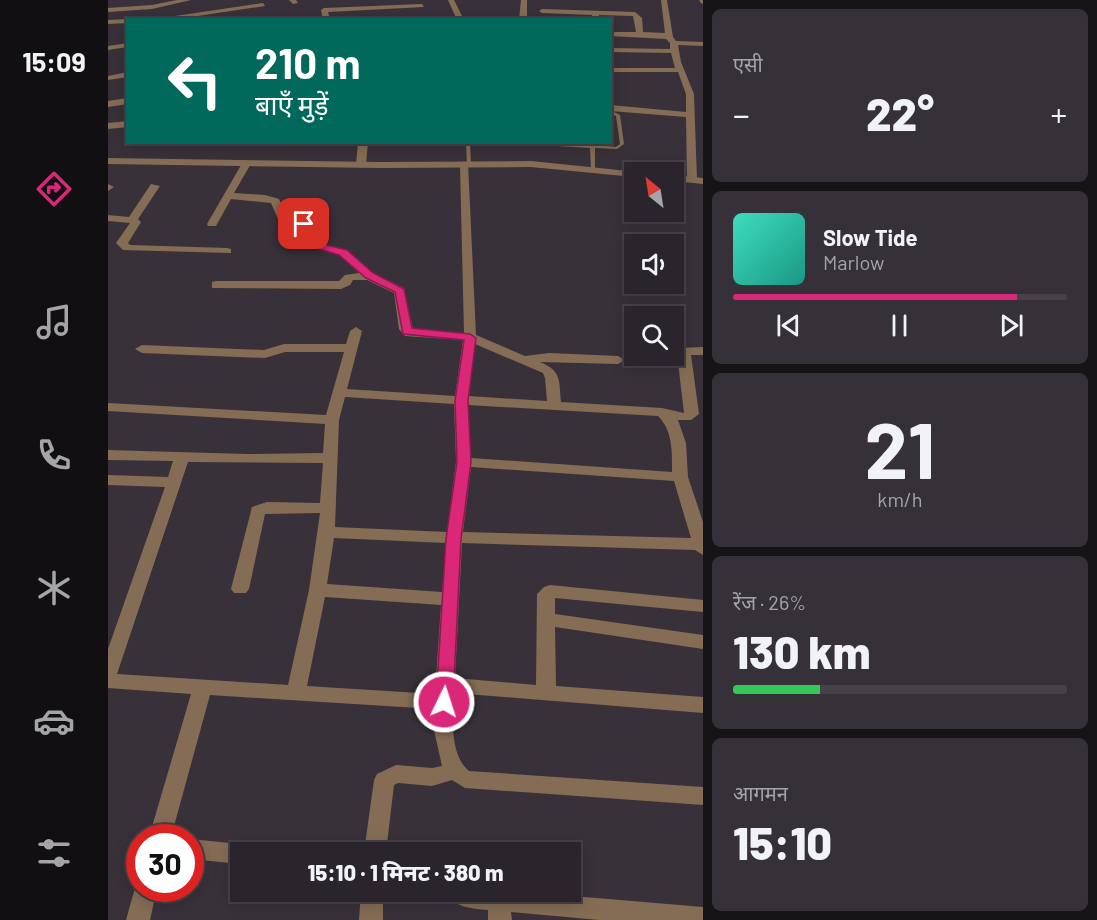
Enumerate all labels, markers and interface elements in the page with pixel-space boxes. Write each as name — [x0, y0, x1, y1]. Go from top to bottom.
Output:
text: 210 m — [255, 37, 361, 87]
icon: left — [156, 42, 234, 120]
text: 15:09 — [22, 45, 86, 77]
text: एसी — [733, 52, 763, 76]
text: 22° — [866, 86, 934, 140]
text: बाएँ मुड़ें — [255, 88, 328, 120]
text: − — [733, 94, 750, 134]
text: + — [1050, 94, 1067, 134]
north arrow — [624, 162, 684, 222]
map controls — [624, 162, 684, 366]
icon: directions — [33, 168, 75, 210]
pin — [278, 198, 329, 249]
icon: arrive — [287, 207, 320, 240]
text: Slow Tide — [823, 224, 918, 250]
button: sound — [624, 234, 684, 294]
text: Marlow — [823, 250, 884, 274]
icon: music — [33, 301, 75, 343]
button: search — [624, 306, 684, 366]
icon: previous — [772, 309, 805, 342]
icon: pause — [883, 309, 916, 342]
icon: next — [995, 309, 1028, 342]
text: 21 — [865, 401, 935, 495]
icon: phone — [33, 434, 75, 476]
text: km/h — [877, 487, 923, 511]
icon: climate — [33, 567, 75, 609]
text: रेंज · 26% — [733, 590, 806, 614]
text: 130 km — [733, 624, 871, 678]
position arrow — [412, 670, 476, 734]
icon: car — [33, 700, 75, 742]
text: आगमन — [733, 781, 788, 805]
text: 15:10 — [733, 815, 832, 869]
speed limit sign: 30 — [126, 824, 204, 902]
icon: filters — [33, 832, 75, 874]
text: 15:10 · 1 मिनट · 380 m — [308, 859, 503, 885]

